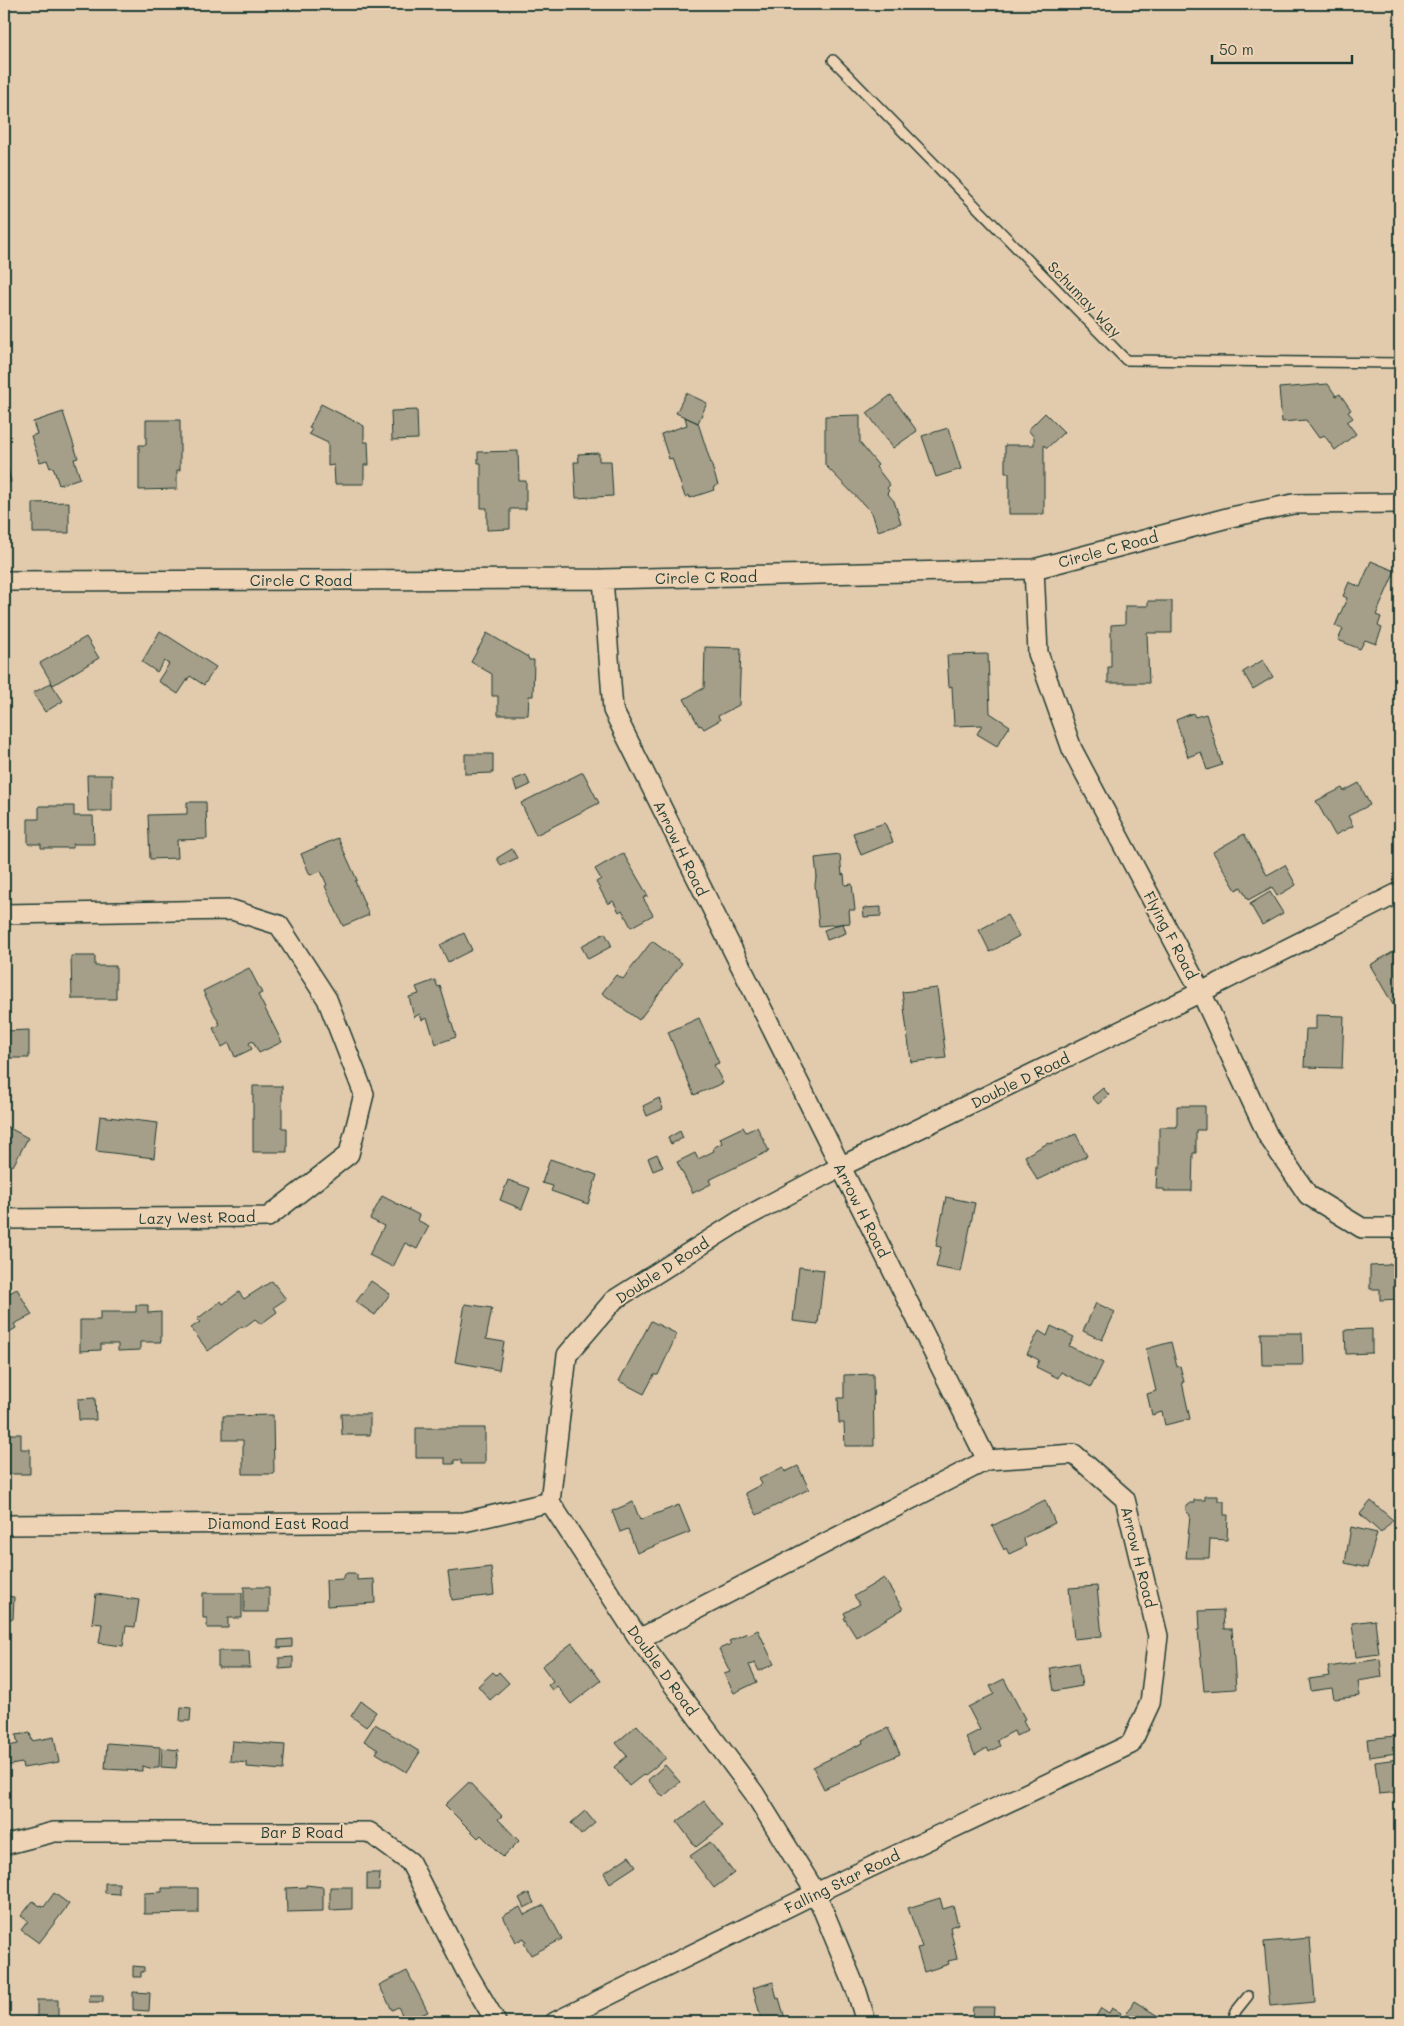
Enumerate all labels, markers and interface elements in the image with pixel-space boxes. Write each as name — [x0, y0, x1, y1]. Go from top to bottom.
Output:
scale bar — [1212, 32, 1352, 64]
text: 50 m — [1219, 39, 1254, 59]
street label: Schumay Way — [1044, 257, 1126, 341]
street label: Circle C Road — [1056, 526, 1160, 572]
street label: Circle C Road — [655, 566, 757, 588]
street label: Circle C Road — [250, 570, 352, 590]
street label: Arrow H Road — [649, 797, 713, 899]
street label: Flying F Road — [1139, 888, 1203, 982]
street label: Double D Road — [967, 1047, 1073, 1113]
street label: Arrow H Road — [830, 1159, 894, 1261]
street label: Lazy West Road — [138, 1206, 256, 1228]
street label: Double D Road — [612, 1232, 712, 1308]
street label: Arrow H Road — [1117, 1504, 1161, 1610]
street label: Diamond East Road — [207, 1513, 349, 1533]
street label: Double D Road — [623, 1621, 703, 1719]
street label: Bar B Road — [261, 1822, 343, 1842]
street label: Falling Star Road — [781, 1844, 903, 1918]

